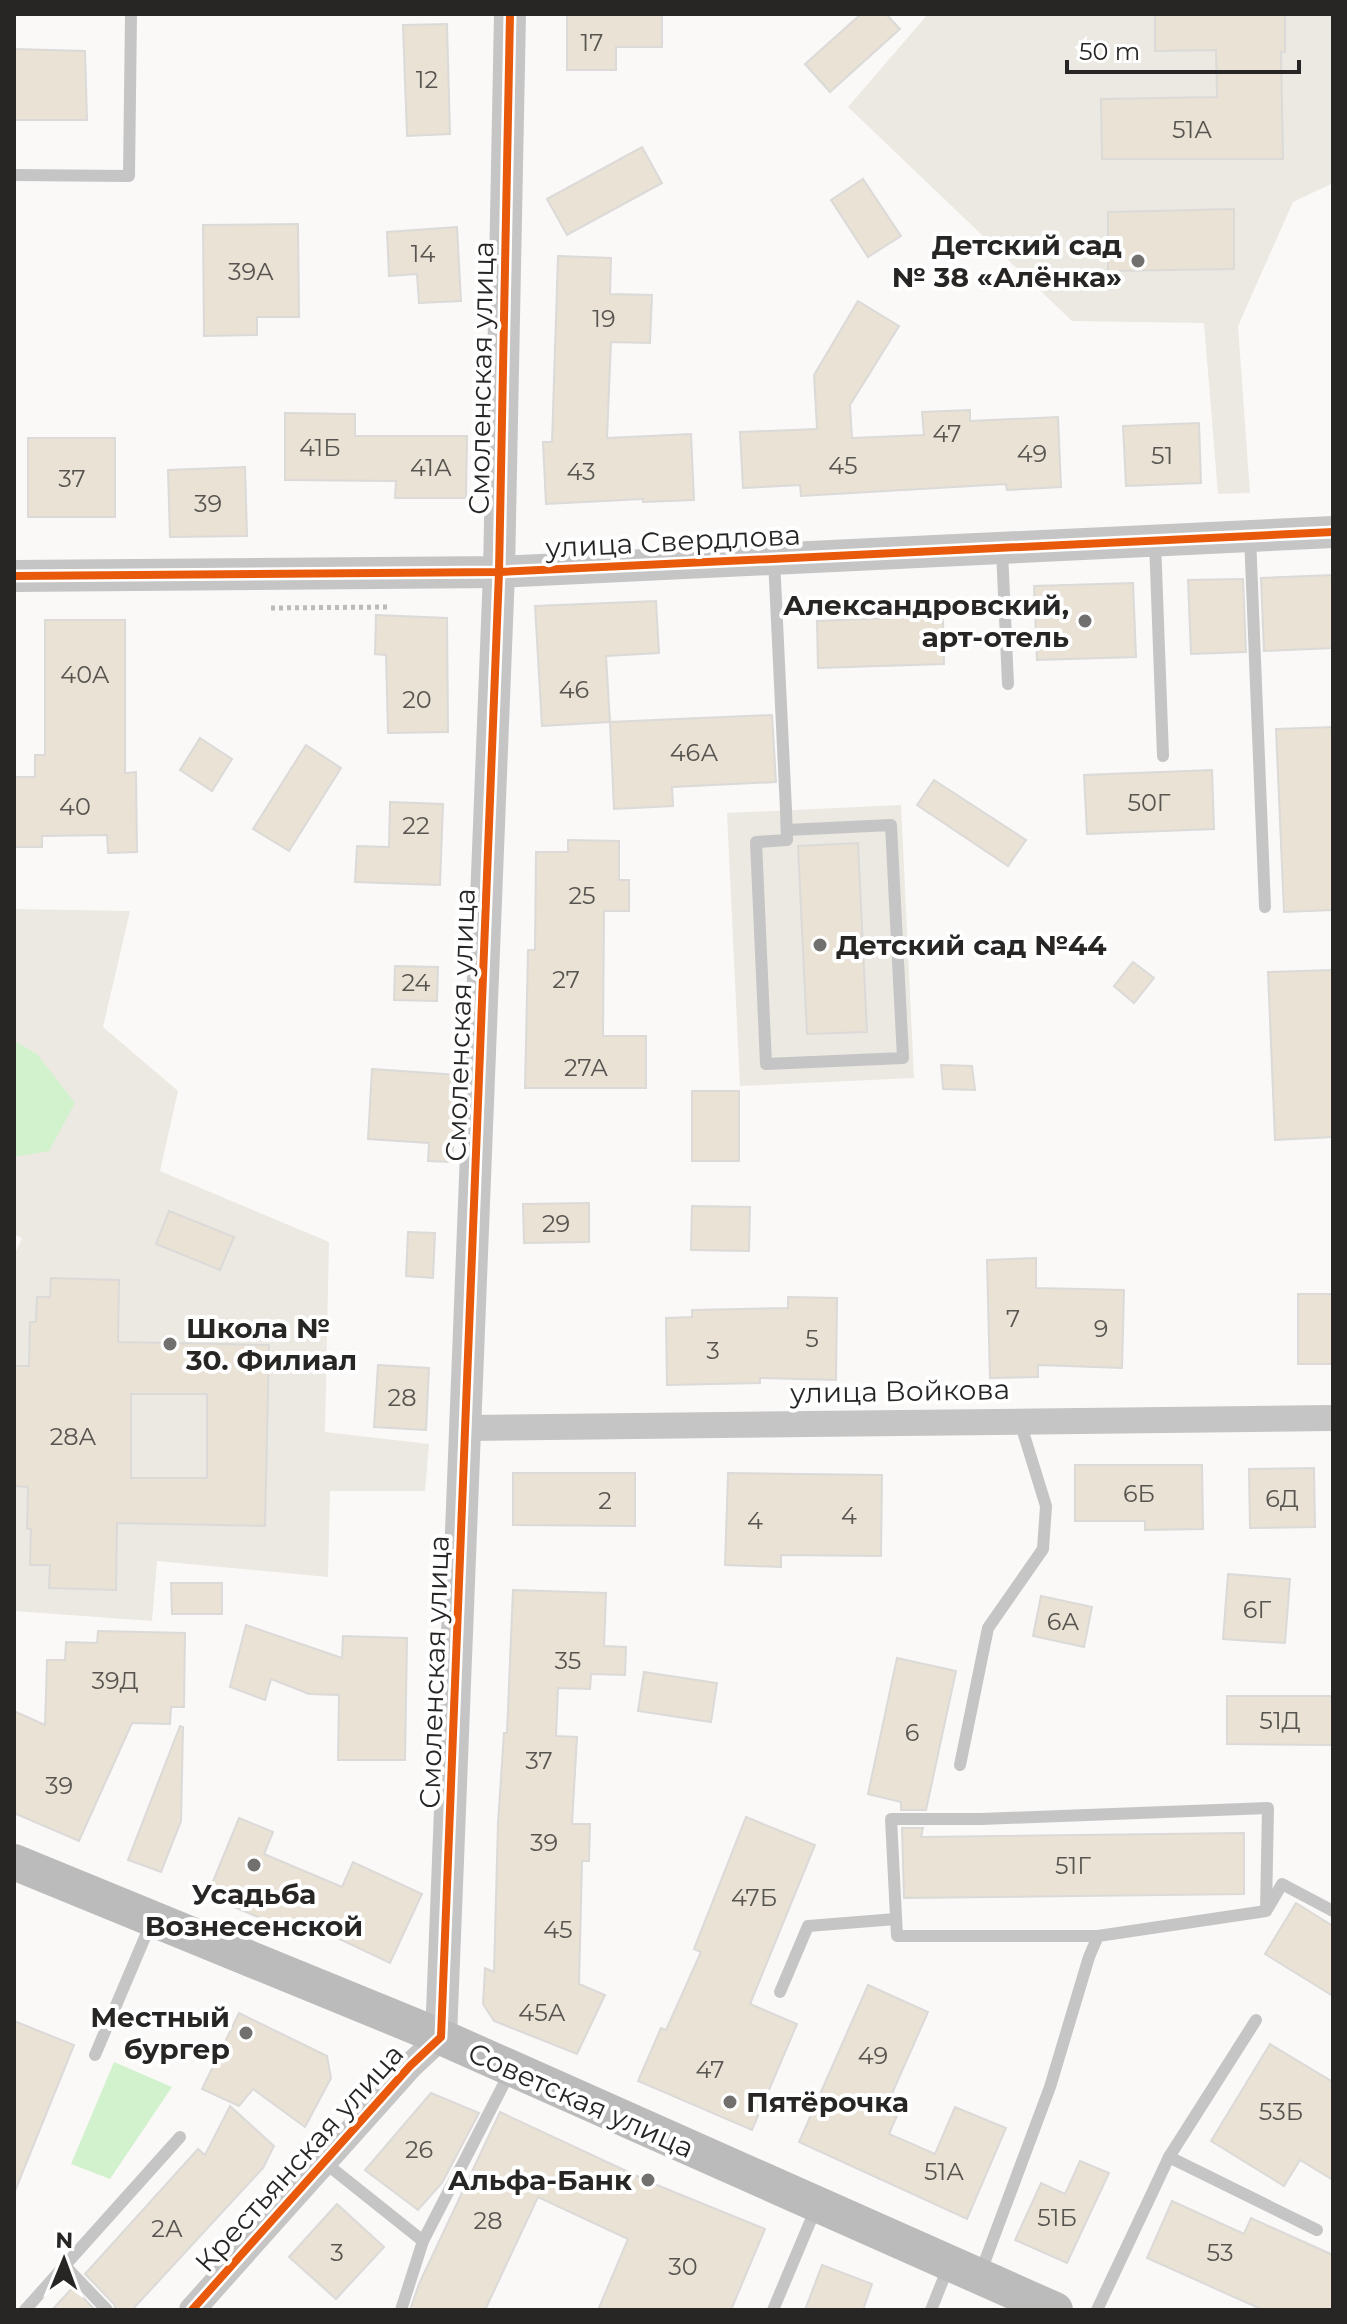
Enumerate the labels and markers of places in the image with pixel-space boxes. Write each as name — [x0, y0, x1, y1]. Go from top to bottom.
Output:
place label: Детский сад № 38 «Алёнка» — [892, 228, 1122, 294]
marker: Детский сад № 38 «Алёнка» — [1129, 252, 1147, 270]
place label: Александровский, арт-отель — [783, 588, 1069, 654]
marker: Александровский, арт-отель — [1076, 612, 1094, 630]
place label: Детский сад №44 — [836, 928, 1107, 962]
marker: Детский сад №44 — [811, 936, 829, 954]
place label: Школа № 30. Филиал — [185, 1311, 357, 1377]
marker: Школа № 30. Филиал — [161, 1335, 179, 1353]
marker: Усадьба Вознесенской — [245, 1856, 263, 1874]
place label: Усадьба Вознесенской — [145, 1877, 363, 1943]
place label: Местный бургер — [90, 2000, 230, 2066]
marker: Местный бургер — [237, 2024, 255, 2042]
place label: Пятёрочка — [746, 2085, 909, 2119]
marker: Пятёрочка — [721, 2093, 739, 2111]
place label: Альфа-Банк — [448, 2163, 632, 2197]
marker: Альфа-Банк — [639, 2171, 657, 2189]

